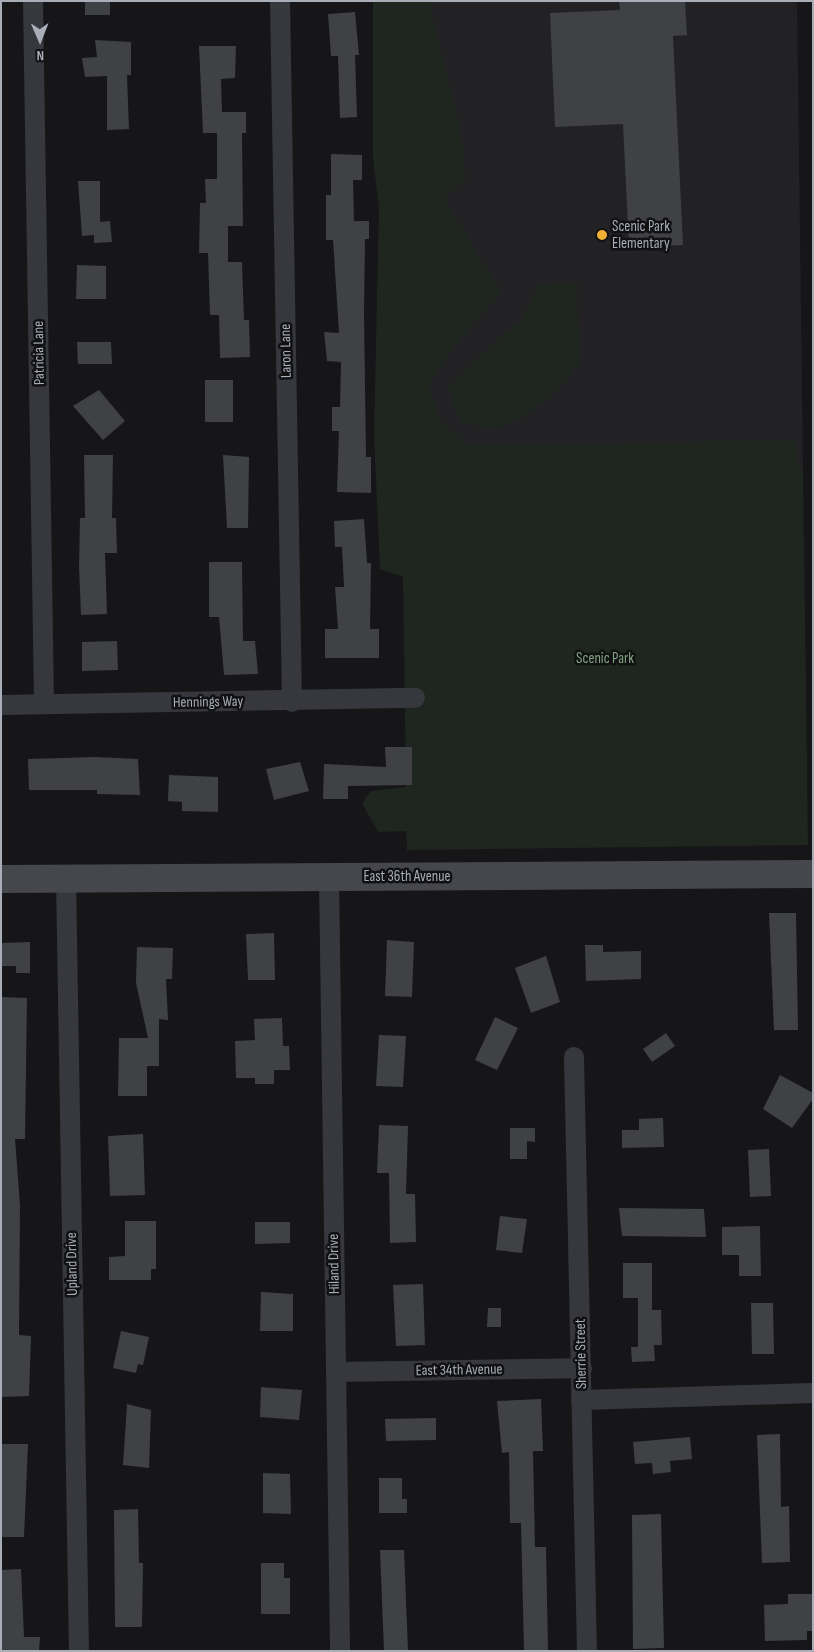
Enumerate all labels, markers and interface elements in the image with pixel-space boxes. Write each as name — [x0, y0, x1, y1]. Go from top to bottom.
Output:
north arrow — [15, 15, 65, 65]
text: N — [36, 47, 44, 64]
place label: Scenic Park Elementary — [612, 217, 670, 252]
marker: Scenic Park Elementary — [596, 229, 608, 241]
street label: Patricia Lane — [29, 321, 49, 385]
street label: Laron Lane — [277, 324, 295, 378]
park label: Scenic Park — [576, 650, 634, 668]
street label: Hennings Way — [173, 692, 243, 712]
street label: East 36th Avenue — [364, 868, 450, 886]
street label: Upland Drive — [62, 1232, 82, 1296]
street label: Hiland Drive — [324, 1234, 344, 1294]
street label: Sherrie Street — [571, 1319, 591, 1389]
street label: East 34th Avenue — [415, 1360, 503, 1380]

